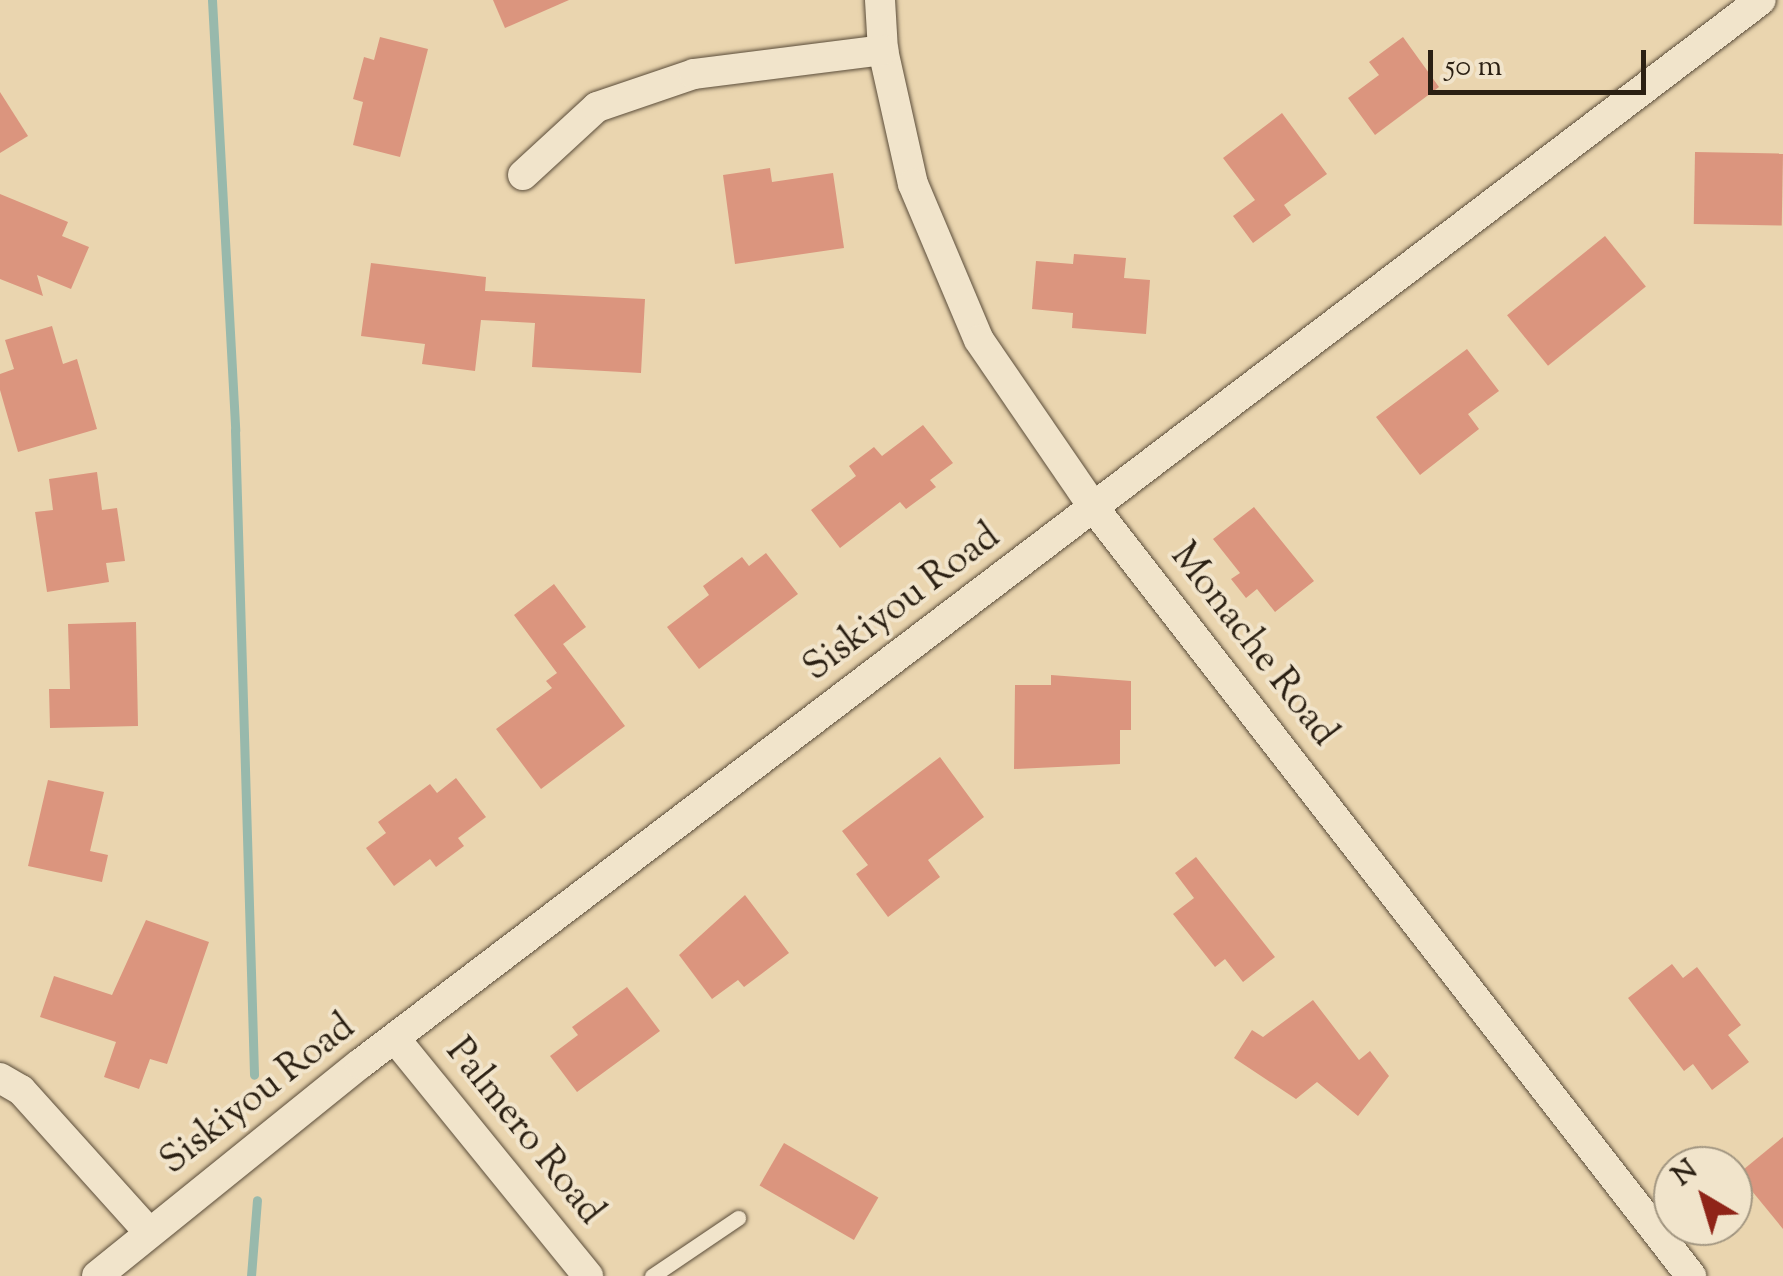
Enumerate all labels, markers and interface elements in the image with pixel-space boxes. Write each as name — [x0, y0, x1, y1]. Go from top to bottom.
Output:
scale bar — [1433, 30, 1650, 92]
text: 50 m — [1445, 46, 1502, 89]
street label: Siskiyou Road — [796, 515, 1010, 693]
street label: Monache Road — [1159, 536, 1345, 756]
street label: Siskiyou Road — [153, 1006, 365, 1186]
street label: Palmero Road — [434, 1031, 612, 1235]
north arrow — [1653, 1146, 1753, 1246]
text: N — [1665, 1151, 1707, 1197]

